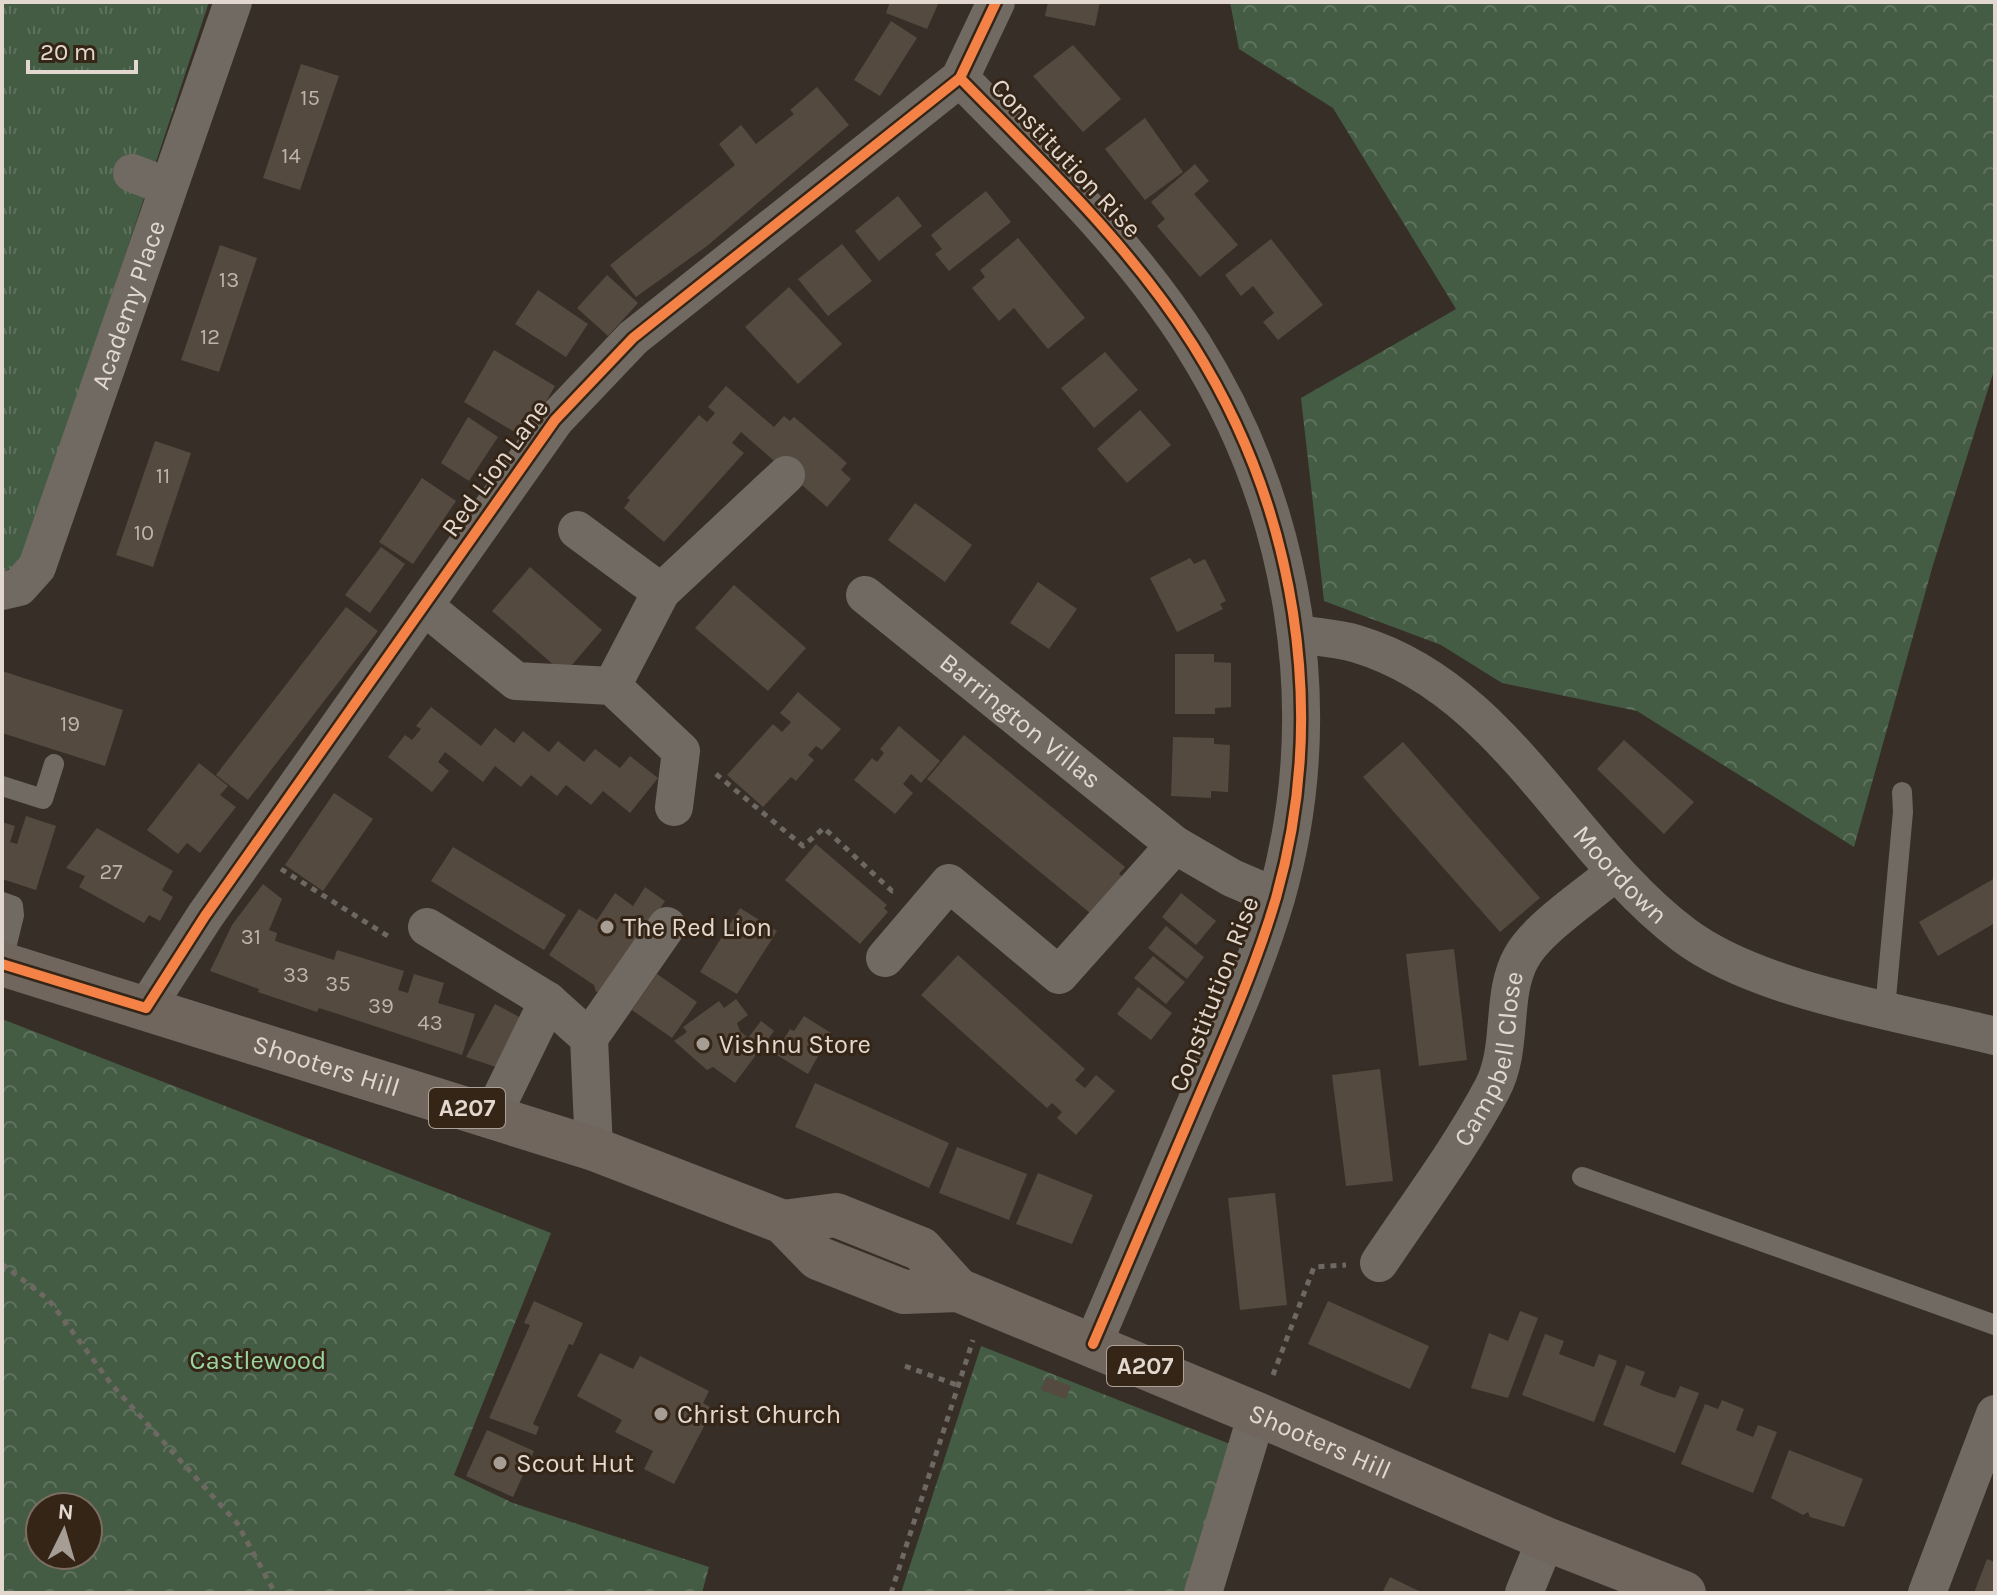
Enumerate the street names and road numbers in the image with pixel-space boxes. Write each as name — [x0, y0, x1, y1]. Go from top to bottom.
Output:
street label: Constitution Rise — [984, 72, 1148, 244]
street label: Academy Place — [84, 216, 172, 393]
street label: Red Lion Lane — [435, 393, 555, 543]
street label: Barrington Villas — [934, 646, 1108, 795]
street label: Moordown — [1567, 819, 1674, 930]
street label: Constitution Rise — [1162, 892, 1266, 1096]
street label: Campbell Close — [1447, 967, 1530, 1152]
street label: Shooters Hill — [249, 1028, 404, 1103]
road number: A207 — [429, 1088, 505, 1128]
road number: A207 — [1107, 1346, 1183, 1386]
street label: Shooters Hill — [1244, 1397, 1396, 1486]

